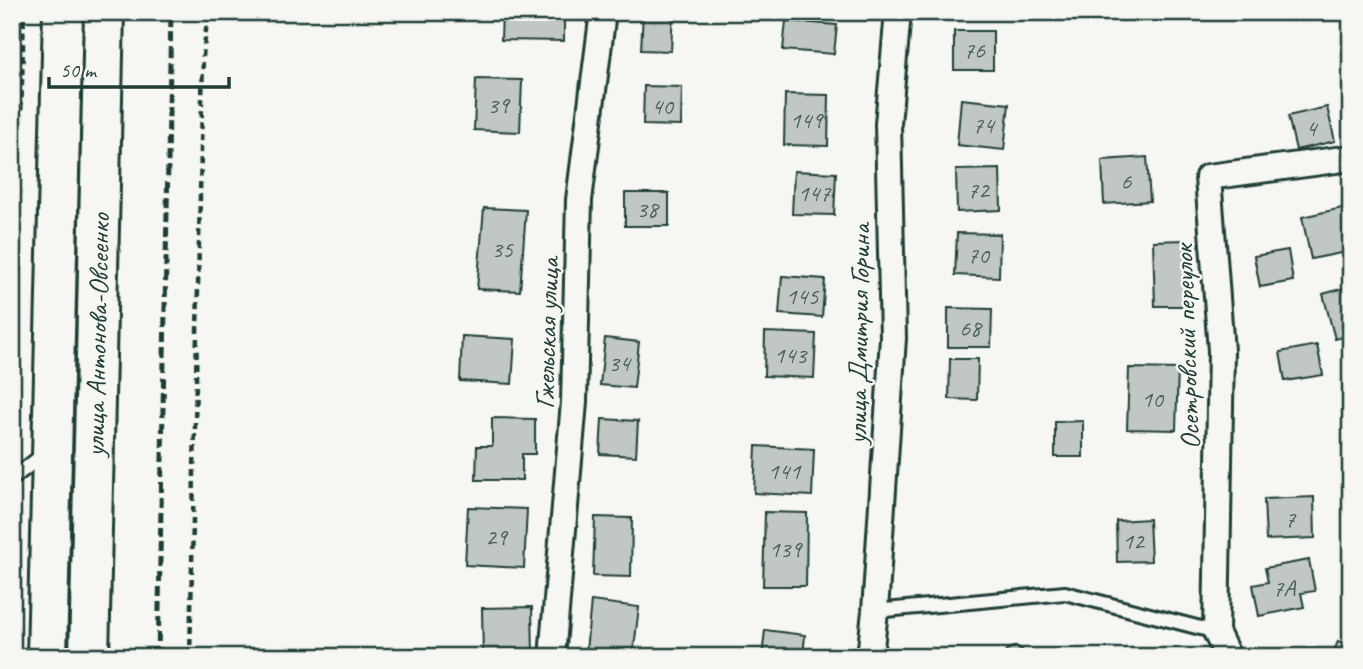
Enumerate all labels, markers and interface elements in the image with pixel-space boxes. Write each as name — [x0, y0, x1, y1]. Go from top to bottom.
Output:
house number: 76 — [963, 35, 986, 65]
scale bar — [49, 46, 229, 90]
text: 50 m — [60, 57, 98, 83]
house number: 39 — [487, 90, 511, 120]
house number: 40 — [651, 91, 675, 121]
house number: 149 — [790, 105, 824, 135]
house number: 74 — [972, 110, 996, 140]
house number: 4 — [1306, 113, 1319, 143]
house number: 6 — [1121, 166, 1133, 196]
house number: 72 — [967, 175, 991, 205]
house number: 147 — [798, 178, 831, 208]
house number: 38 — [636, 194, 660, 224]
street label: улица Антонова-Овсеенко — [77, 211, 117, 459]
street label: улица Дмитрия Горина — [839, 221, 878, 447]
house number: 35 — [491, 234, 514, 264]
house number: 70 — [967, 240, 991, 270]
street label: Осетровский переулок — [1165, 241, 1208, 450]
street label: Гжельская улица — [526, 254, 567, 409]
house number: 145 — [786, 281, 819, 311]
house number: 68 — [959, 313, 983, 343]
house number: 143 — [774, 340, 808, 370]
house number: 34 — [608, 348, 632, 378]
house number: 10 — [1141, 384, 1165, 414]
house number: 141 — [768, 456, 801, 486]
house number: 7 — [1285, 504, 1297, 534]
house number: 29 — [485, 522, 509, 552]
house number: 12 — [1122, 526, 1146, 556]
house number: 139 — [769, 534, 803, 564]
house number: 7А — [1273, 573, 1296, 603]

